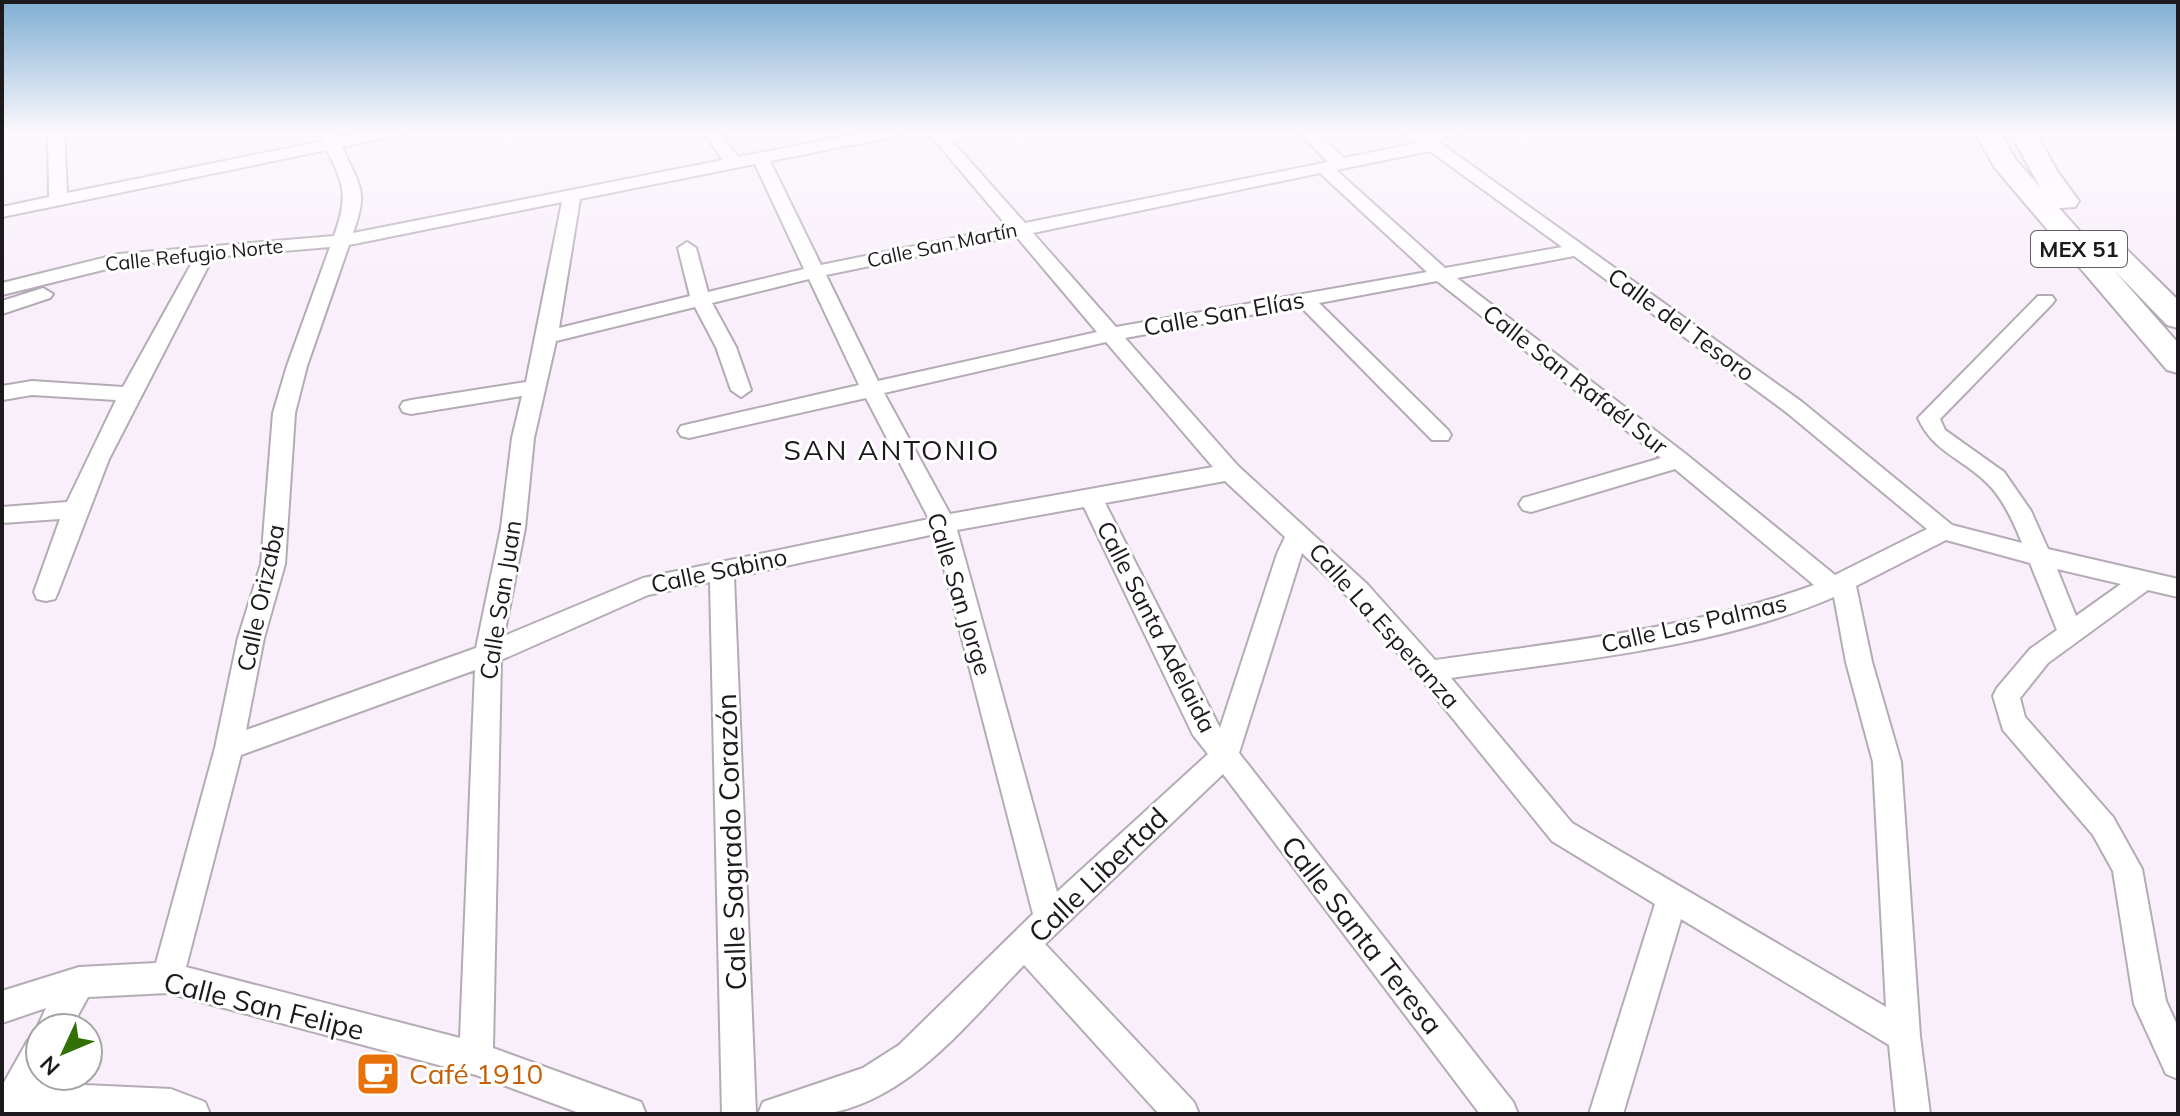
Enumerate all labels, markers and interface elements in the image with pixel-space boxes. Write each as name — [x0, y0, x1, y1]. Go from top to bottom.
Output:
street label: Calle San Martín — [865, 216, 1019, 273]
road number: MEX 51 — [2031, 231, 2127, 267]
street label: Calle Refugio Norte — [104, 233, 284, 276]
street label: Calle del Tesoro — [1602, 261, 1761, 388]
street label: Calle San Elías — [1141, 284, 1307, 342]
street label: Calle San Rafaél Sur — [1477, 298, 1674, 461]
district label: SAN ANTONIO — [784, 432, 1000, 467]
street label: Calle San Jorge — [921, 509, 999, 679]
street label: Calle Santa Adelaida — [1091, 516, 1223, 737]
street label: Calle San Juan — [473, 518, 527, 682]
street label: Calle Orizaba — [230, 521, 290, 674]
street label: Calle La Esperanza — [1303, 537, 1467, 714]
street label: Calle Sabino — [648, 541, 790, 599]
street label: Calle Las Palmas — [1598, 587, 1789, 659]
street label: Calle Sagrado Corazón — [708, 693, 753, 991]
street label: Calle Libertad — [1021, 800, 1174, 950]
street label: Calle Santa Teresa — [1274, 829, 1451, 1041]
street label: Calle San Felipe — [160, 964, 368, 1047]
north arrow — [24, 1012, 104, 1092]
text: N — [34, 1050, 65, 1082]
cafe icon: Café 1910 — [354, 1050, 402, 1098]
place label: Café 1910 — [409, 1056, 543, 1091]

